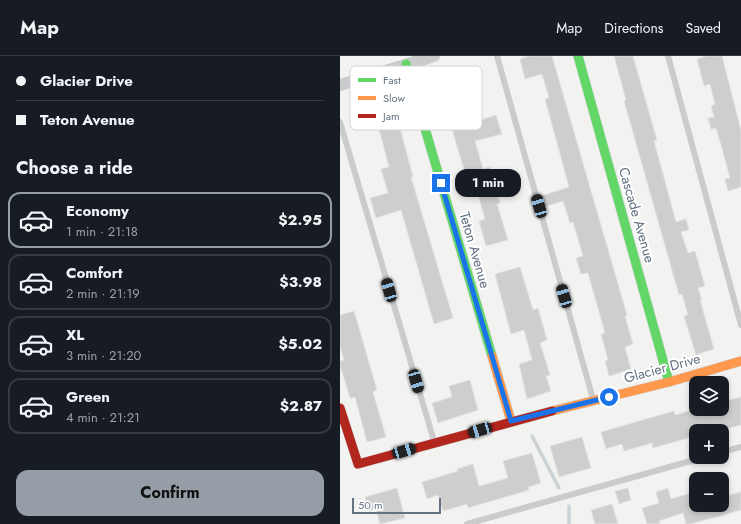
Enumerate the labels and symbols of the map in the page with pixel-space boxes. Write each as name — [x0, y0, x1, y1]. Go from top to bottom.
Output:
legend — [350, 66, 482, 130]
text: Fast — [383, 72, 401, 88]
text: Slow — [383, 90, 405, 106]
text: Jam — [381, 108, 400, 124]
street label: Cascade Avenue — [614, 165, 660, 265]
callout: 1 min — [455, 169, 521, 197]
route end — [432, 174, 450, 192]
car — [530, 193, 548, 219]
street label: Teton Avenue — [455, 210, 495, 290]
car — [380, 277, 398, 303]
car — [555, 283, 573, 309]
street label: Glacier Drive — [622, 348, 702, 388]
car — [407, 368, 425, 394]
route start — [600, 388, 618, 406]
car — [467, 421, 493, 439]
car — [391, 442, 417, 460]
scale bar — [352, 496, 441, 515]

